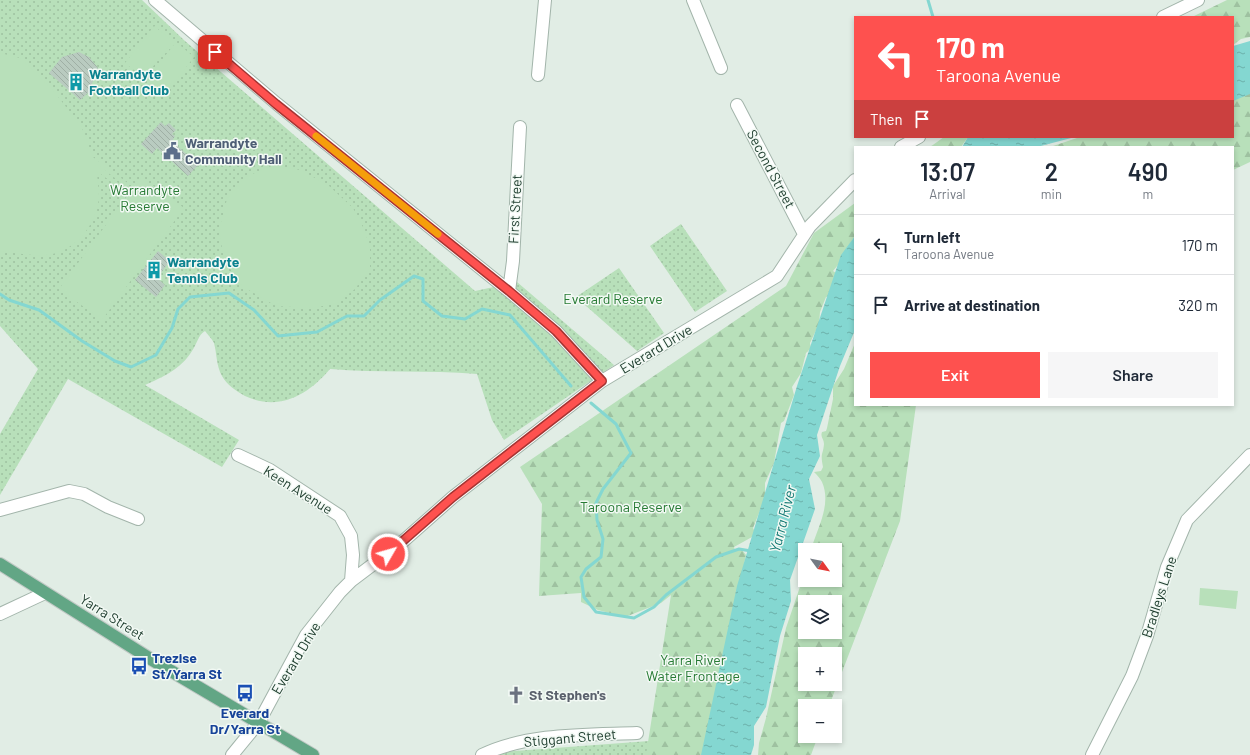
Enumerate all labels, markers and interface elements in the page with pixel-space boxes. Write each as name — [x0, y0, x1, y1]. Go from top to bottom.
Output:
text: 170 m — [936, 30, 1005, 64]
icon: left — [870, 32, 922, 84]
pin — [198, 35, 232, 69]
icon: arrive — [204, 41, 226, 63]
text: Taroona Avenue — [936, 64, 1061, 86]
place label: Warrandyte Football Club — [89, 65, 169, 98]
building icon: Warrandyte Football Club — [66, 72, 86, 92]
icon: arrive — [911, 108, 933, 130]
text: Then — [870, 110, 903, 128]
street label: Second Street — [744, 127, 799, 211]
place label: Warrandyte Community Hall — [185, 134, 282, 167]
public building icon: Warrandyte Community Hall — [162, 141, 182, 161]
text: 13:07 — [920, 157, 975, 186]
text: 2 — [1045, 157, 1058, 186]
text: 490 — [1128, 157, 1168, 186]
street label: First Street — [504, 174, 525, 244]
park label: Warrandyte Reserve — [110, 181, 180, 214]
text: Arrival — [929, 186, 966, 202]
text: min — [1041, 186, 1062, 202]
text: m — [1143, 186, 1153, 202]
text: Turn left — [904, 228, 960, 246]
icon: left — [870, 234, 892, 256]
text: 170 m — [1182, 236, 1218, 254]
text: Taroona Avenue — [904, 246, 994, 262]
place label: Warrandyte Tennis Club — [167, 253, 240, 286]
building icon: Warrandyte Tennis Club — [144, 260, 164, 280]
park label: Everard Reserve — [563, 290, 663, 307]
icon: arrive — [870, 294, 892, 316]
text: Arrive at destination — [904, 296, 1040, 314]
text: 320 m — [1178, 296, 1218, 314]
street label: Everard Drive — [617, 320, 695, 377]
button: Exit — [870, 352, 1040, 398]
button: Share — [1048, 352, 1218, 398]
street label: Keen Avenue — [261, 462, 336, 517]
water label: Yarra River — [765, 483, 799, 554]
park label: Taroona Reserve — [580, 498, 682, 515]
position arrow — [367, 533, 409, 575]
north arrow — [798, 543, 842, 587]
map controls — [798, 543, 842, 743]
street label: Bradleys Lane — [1137, 554, 1180, 640]
street label: Yarra Street — [77, 590, 148, 643]
button: layers — [798, 595, 842, 639]
street label: Everard Drive — [267, 619, 324, 697]
button: + — [798, 647, 842, 691]
place label: Trezise St/Yarra St — [152, 649, 222, 682]
park label: Yarra River Water Frontage — [646, 651, 740, 684]
bus stop icon: Trezise St/Yarra St — [129, 656, 149, 676]
bus stop icon: Everard Dr/Yarra St — [235, 683, 255, 703]
church icon: St Stephen's — [506, 685, 526, 705]
place label: St Stephen's — [529, 686, 606, 703]
button: − — [798, 699, 842, 743]
place label: Everard Dr/Yarra St — [210, 704, 280, 737]
street label: Stiggant Street — [523, 725, 617, 750]

